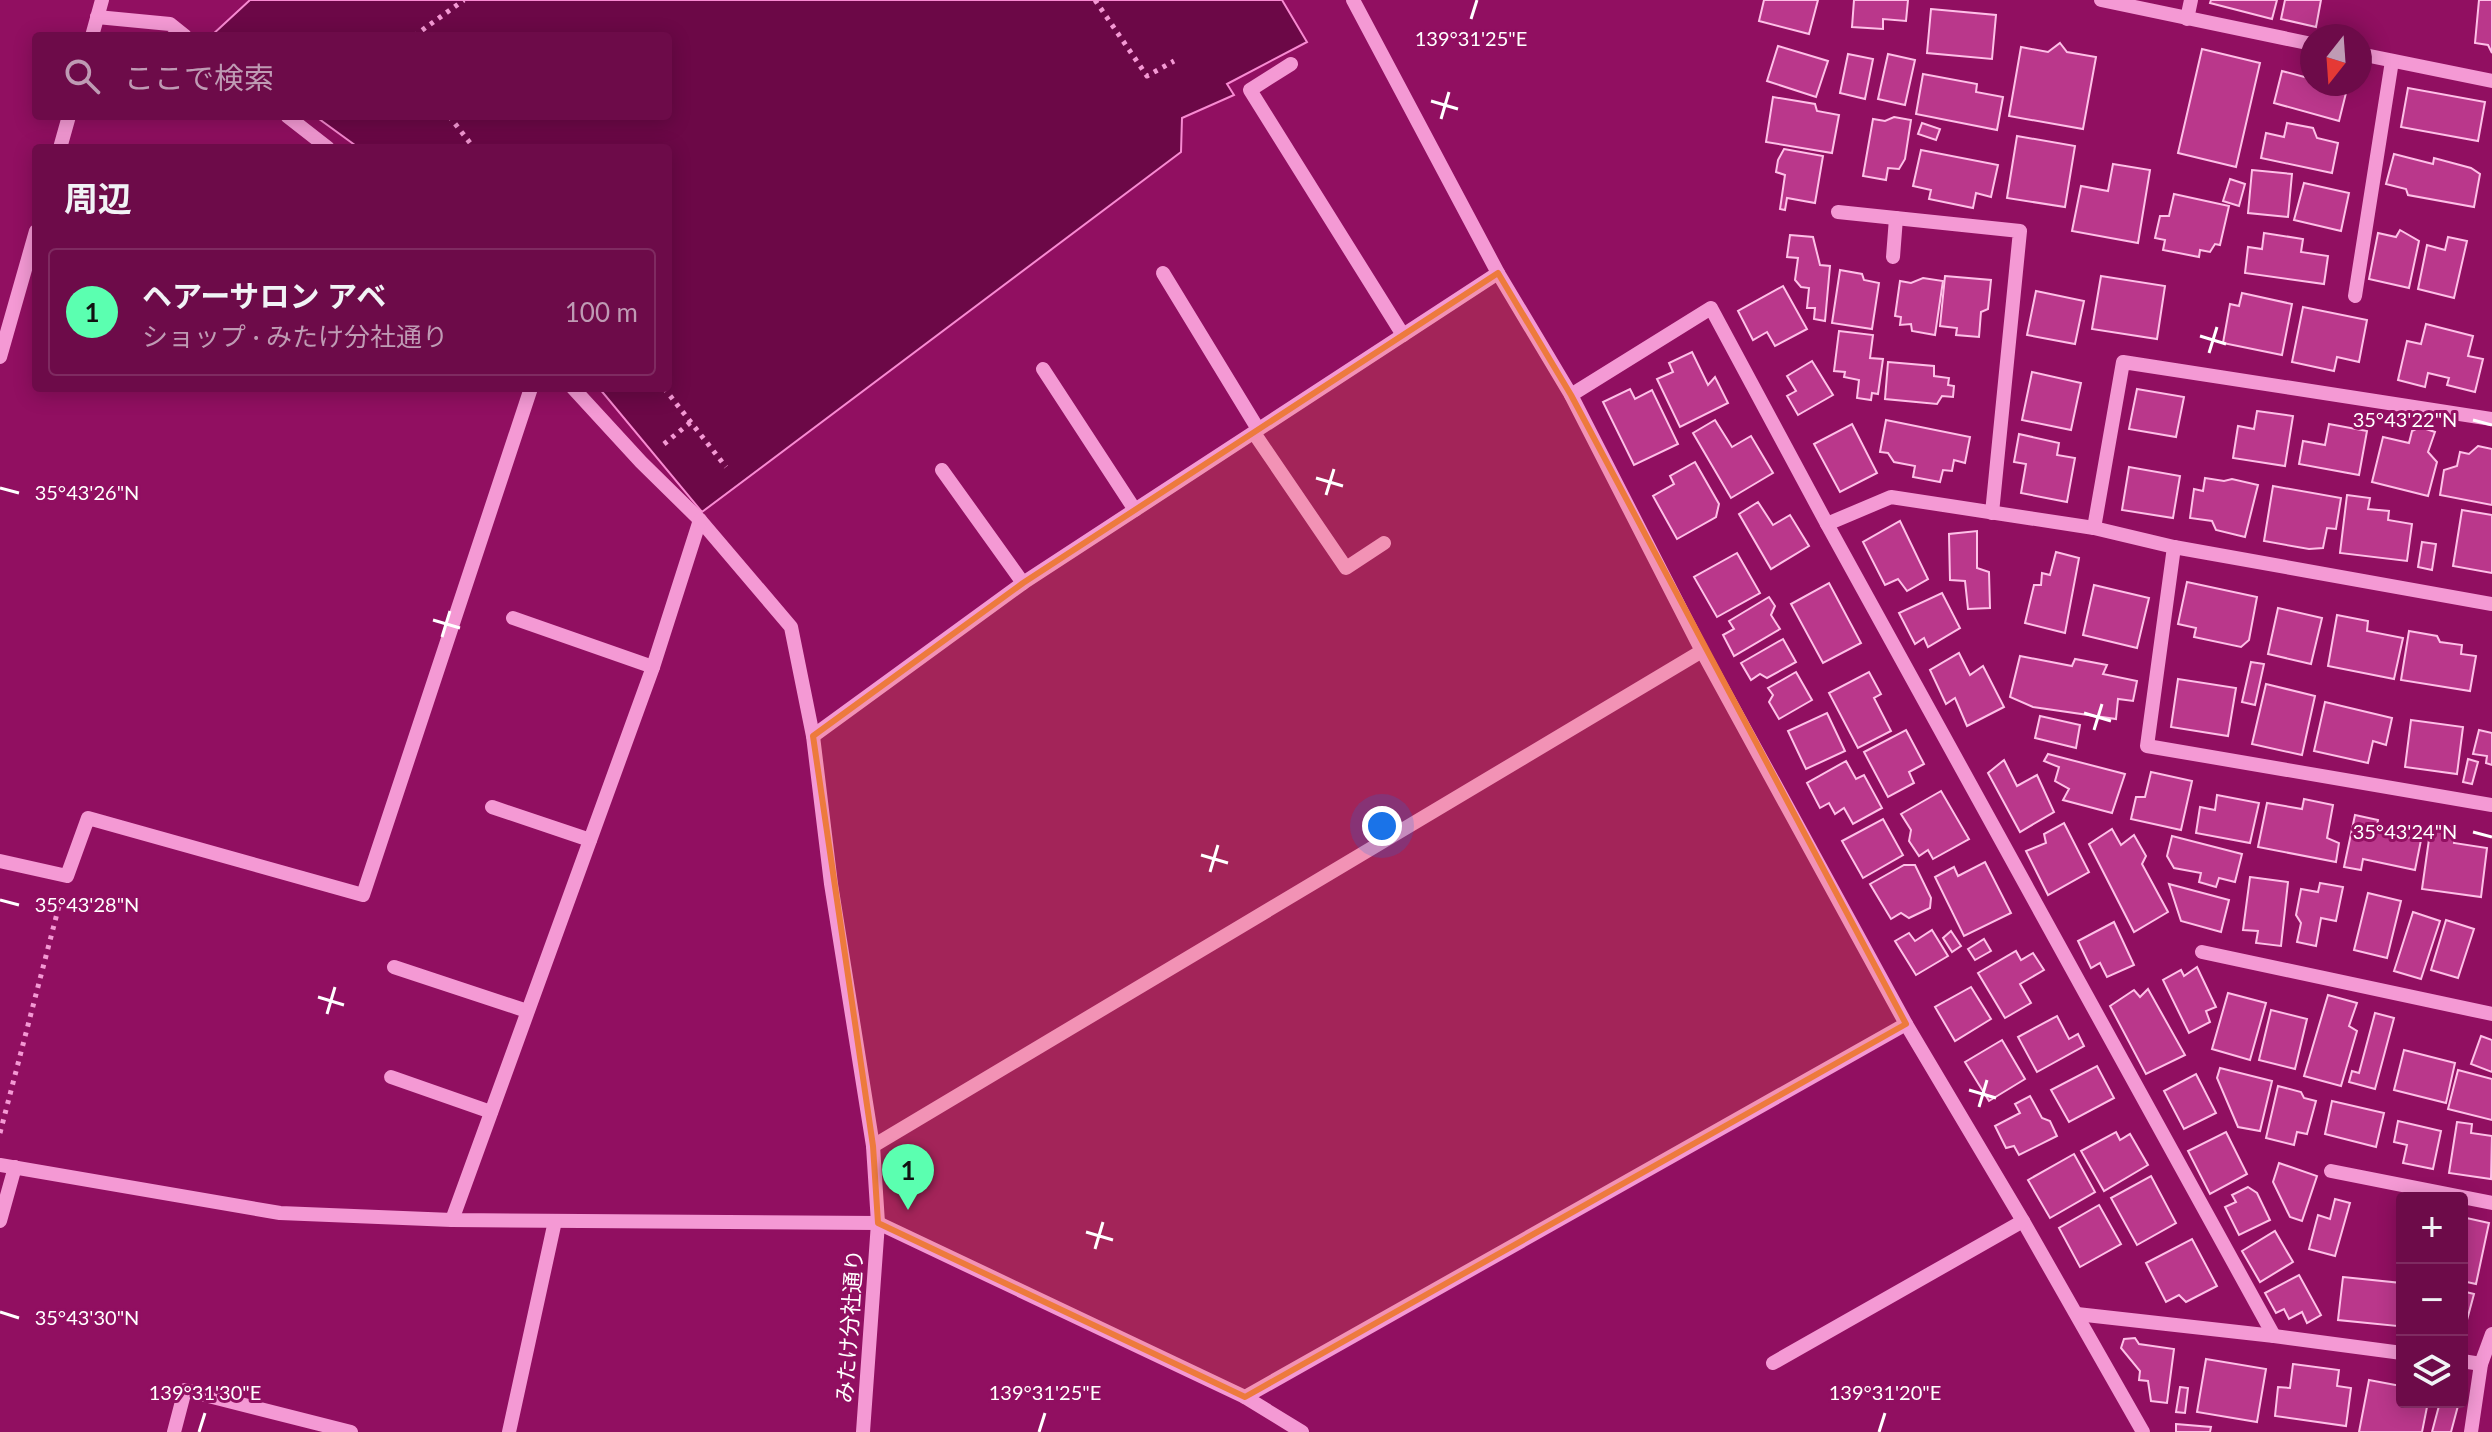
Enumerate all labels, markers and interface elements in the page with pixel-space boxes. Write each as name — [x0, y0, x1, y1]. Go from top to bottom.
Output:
north arrow — [2300, 24, 2372, 96]
text: 139°31'25"E — [1415, 26, 1527, 50]
search box — [32, 32, 672, 120]
icon: search — [60, 54, 104, 98]
text: ここで検索 — [124, 59, 274, 95]
text: 周辺 — [64, 177, 132, 218]
text: ヘアーサロン アベ — [142, 277, 386, 313]
text: 1 — [84, 296, 100, 328]
text: 100 m — [565, 296, 638, 328]
text: ショップ · みたけ分社通り — [142, 320, 448, 352]
text: 35°43'22"N — [2353, 407, 2457, 431]
text: 35°43'26"N — [35, 480, 139, 504]
your location — [1362, 806, 1402, 846]
text: 35°43'24"N — [2353, 819, 2457, 843]
text: 35°43'28"N — [35, 892, 139, 916]
pin: 1 — [882, 1144, 934, 1210]
map controls — [2396, 1192, 2468, 1408]
button: + — [2396, 1192, 2468, 1264]
street label: みたけ分社通り — [830, 1248, 868, 1404]
button: − — [2396, 1264, 2468, 1336]
text: 35°43'30"N — [35, 1305, 139, 1329]
button: layers — [2396, 1336, 2468, 1408]
text: 139°31'30"E — [149, 1380, 261, 1404]
text: 139°31'25"E — [989, 1380, 1101, 1404]
text: 139°31'20"E — [1829, 1380, 1941, 1404]

